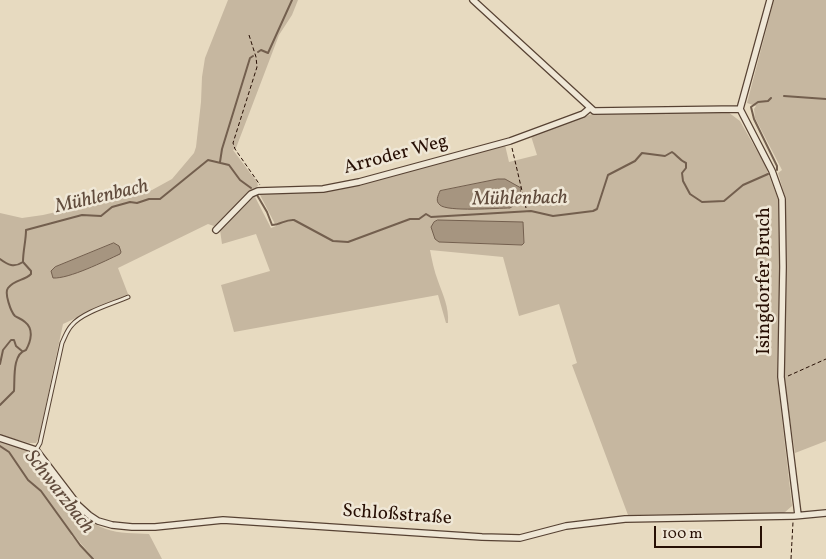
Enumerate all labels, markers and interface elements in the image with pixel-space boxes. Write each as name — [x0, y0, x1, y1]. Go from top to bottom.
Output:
street label: Arroder Weg — [341, 131, 451, 181]
water label: Mühlenbach — [53, 176, 151, 220]
water label: Mühlenbach — [472, 187, 568, 213]
street label: Isingdorfer Bruch — [755, 207, 777, 355]
water label: Schwarzbach — [18, 446, 98, 540]
street label: Schloßstraße — [342, 501, 452, 531]
scale bar — [656, 516, 764, 548]
text: 100 m — [662, 524, 702, 545]

